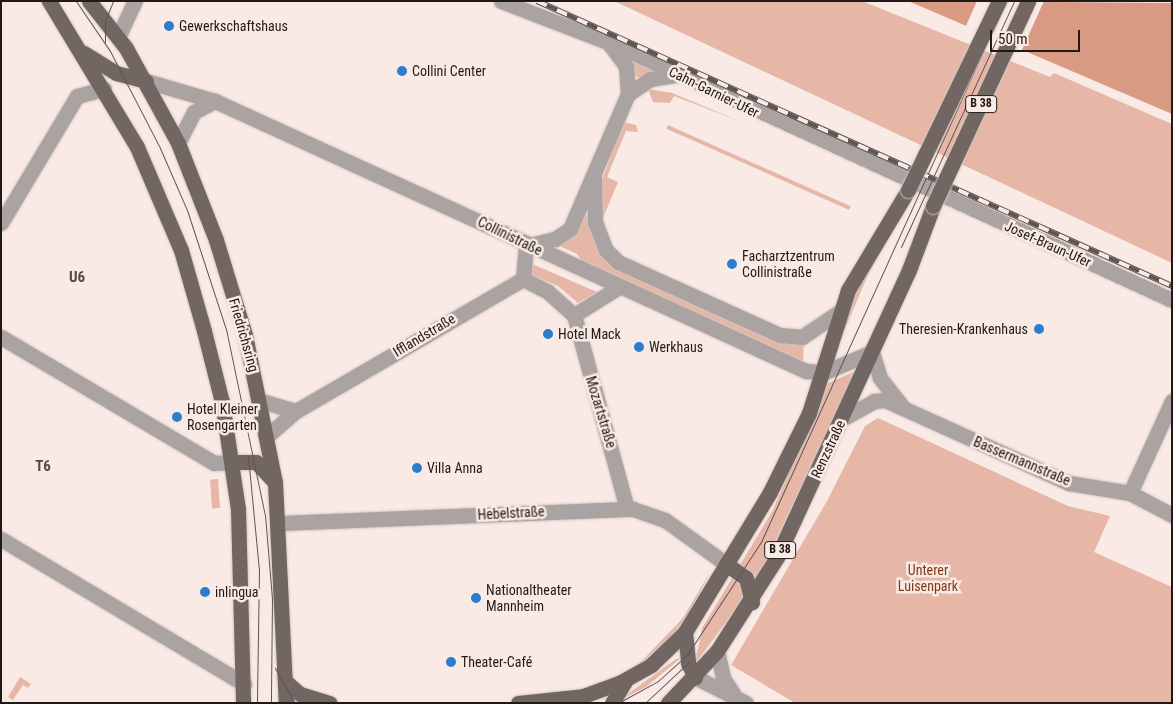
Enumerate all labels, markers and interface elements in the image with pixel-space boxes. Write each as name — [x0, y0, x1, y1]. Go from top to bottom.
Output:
place label: Gewerkschaftshaus — [179, 18, 288, 34]
marker: Gewerkschaftshaus — [163, 20, 175, 32]
scale bar — [993, 20, 1083, 52]
text: 50 m — [998, 30, 1028, 48]
place label: Collini Center — [412, 63, 486, 79]
street label: Cahn-Garnier-Ufer — [666, 63, 762, 121]
marker: Collini Center — [396, 65, 408, 77]
road number: B 38 — [965, 95, 997, 114]
street label: Collinistraße — [475, 213, 545, 259]
street label: Josef-Braun-Ufer — [1002, 217, 1094, 271]
place label: Facharztzentrum Collinistraße — [742, 248, 835, 280]
marker: Facharztzentrum Collinistraße — [726, 258, 738, 270]
district label: U6 — [69, 269, 85, 287]
street label: Friedrichsring — [225, 296, 263, 374]
street label: Ifflandstraße — [390, 310, 458, 360]
place label: Theresien-Krankenhaus — [899, 321, 1028, 337]
marker: Theresien-Krankenhaus — [1032, 322, 1046, 336]
place label: Hotel Mack — [558, 326, 621, 342]
marker: Hotel Mack — [542, 328, 554, 340]
place label: Werkhaus — [649, 339, 703, 355]
marker: Werkhaus — [633, 341, 645, 353]
street label: Mozartstraße — [582, 374, 620, 450]
place label: Hotel Kleiner Rosengarten — [187, 401, 258, 434]
marker: Hotel Kleiner Rosengarten — [171, 411, 183, 423]
street label: Renzstraße — [807, 417, 849, 481]
street label: Bassermannstraße — [971, 433, 1073, 489]
district label: T6 — [35, 458, 51, 476]
place label: Villa Anna — [427, 460, 483, 476]
marker: Villa Anna — [411, 462, 423, 474]
street label: Hebelstraße — [477, 503, 545, 523]
road number: B 38 — [764, 540, 796, 560]
park label: Unterer Luisenpark — [898, 562, 958, 594]
place label: Nationaltheater Mannheim — [486, 582, 572, 614]
place label: inlingua — [215, 584, 259, 600]
marker: inlingua — [199, 586, 211, 598]
marker: Nationaltheater Mannheim — [470, 592, 482, 604]
place label: Theater-Café — [461, 654, 532, 670]
marker: Theater-Café — [445, 656, 457, 668]

